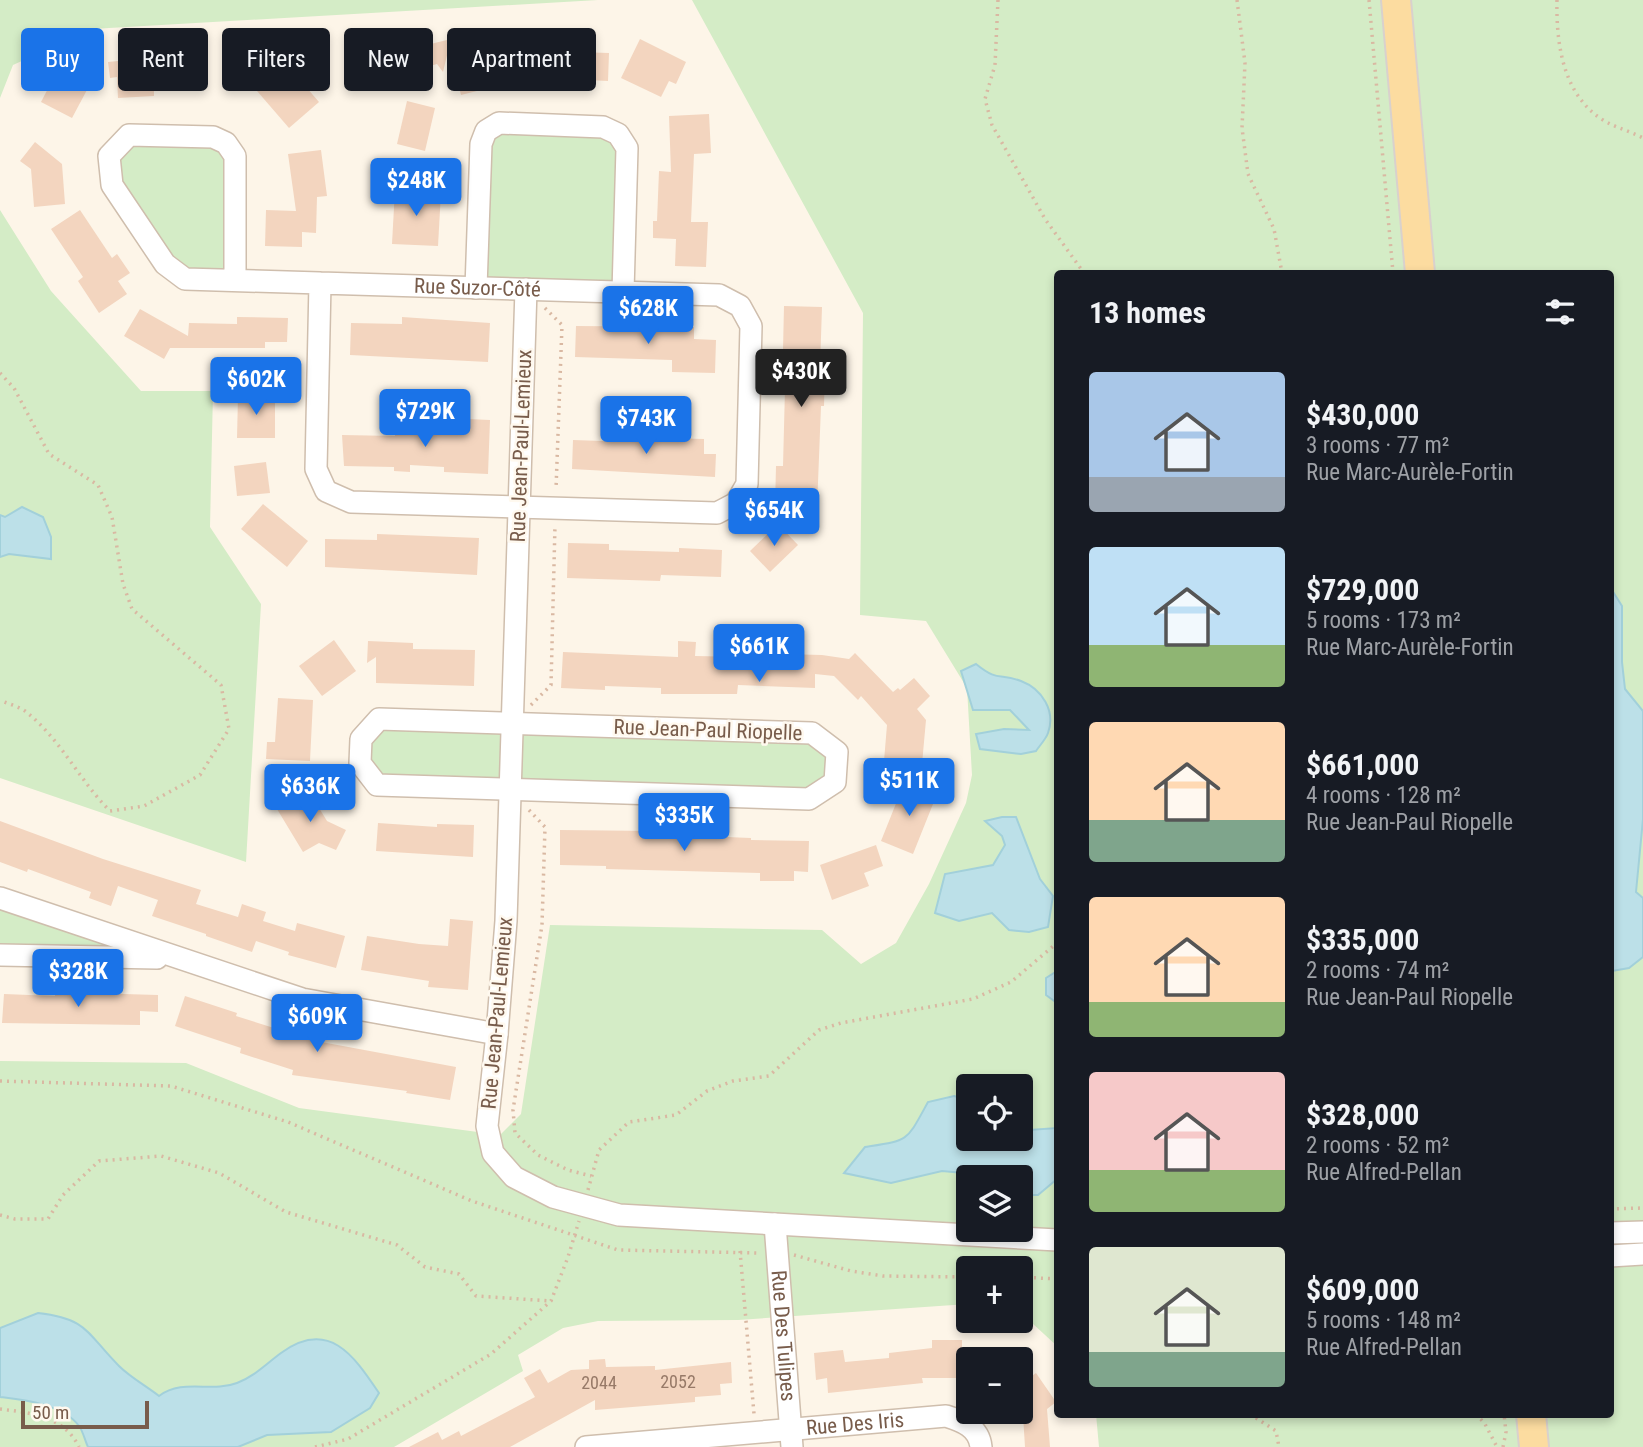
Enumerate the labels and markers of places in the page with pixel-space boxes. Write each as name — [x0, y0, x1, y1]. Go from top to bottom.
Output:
pin: $248K — [367, 158, 465, 218]
pin: $628K — [599, 286, 697, 346]
pin: $430K — [752, 350, 850, 409]
pin: $602K — [207, 358, 305, 417]
pin: $729K — [376, 390, 474, 449]
pin: $743K — [597, 396, 695, 456]
pin: $654K — [725, 489, 823, 548]
pin: $661K — [710, 624, 808, 684]
pin: $511K — [860, 758, 958, 818]
pin: $636K — [261, 764, 359, 824]
pin: $335K — [635, 794, 733, 853]
pin: $328K — [29, 950, 127, 1009]
pin: $609K — [268, 995, 366, 1054]

